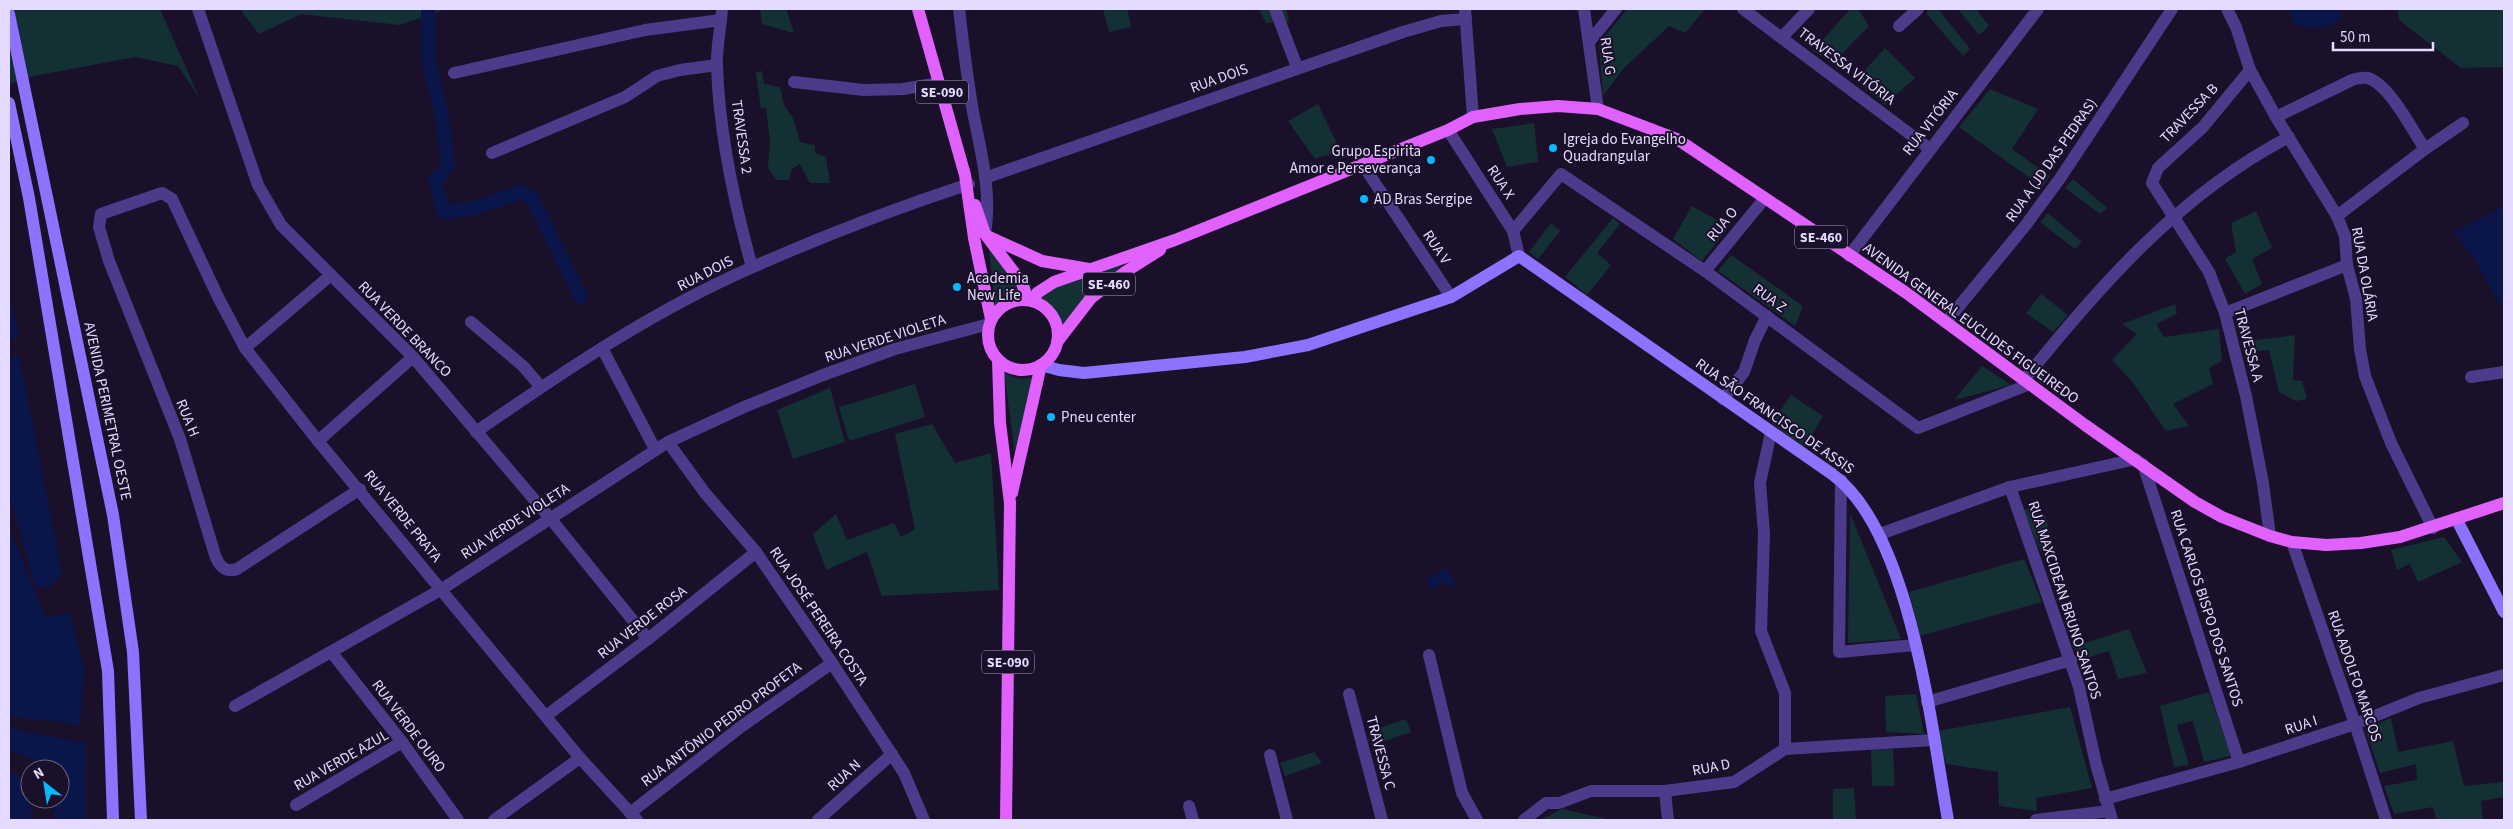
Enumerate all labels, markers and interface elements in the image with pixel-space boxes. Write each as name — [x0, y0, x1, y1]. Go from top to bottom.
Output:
scale bar — [2333, 20, 2433, 52]
street label: TRAVESSA VITÓRIA — [1794, 23, 1900, 110]
text: 50 m — [2340, 27, 2370, 48]
street label: RUA G — [1594, 36, 1621, 77]
street label: RUA DOIS — [1187, 58, 1251, 99]
street label: TRAVESSA B — [2155, 79, 2223, 148]
road number: SE-090 — [916, 80, 968, 104]
street label: RUA VITÓRIA — [1898, 84, 1964, 160]
street label: RUA A (JD DAS PEDRAS) — [2001, 94, 2102, 226]
street label: TRAVESSA 2 — [726, 99, 757, 175]
place label: Igreja do Evangelho Quadrangular — [1563, 129, 1686, 167]
place label: Grupo Espirita Amor e Perseverança — [1290, 141, 1421, 179]
marker: Igreja do Evangelho Quadrangular — [1547, 142, 1559, 154]
marker: Grupo Espirita Amor e Perseverança — [1425, 154, 1437, 166]
street label: RUA X — [1482, 161, 1520, 204]
place label: AD Bras Sergipe — [1374, 189, 1472, 210]
marker: AD Bras Sergipe — [1358, 193, 1370, 205]
street label: RUA O — [1702, 202, 1743, 246]
street label: RUA DA OLÁRIA — [2346, 225, 2383, 324]
street label: RUA V — [1418, 226, 1456, 269]
road number: SE-460 — [1795, 226, 1847, 248]
street label: AVENIDA GENERAL EUCLIDES FIGUEIREDO — [1858, 238, 2083, 409]
street label: RUA DOIS — [674, 250, 737, 296]
place label: Academia New Life — [967, 268, 1029, 306]
road number: SE-460 — [1083, 272, 1135, 296]
street label: RUA VERDE BRANCO — [353, 276, 456, 382]
street label: RUA Z — [1748, 279, 1791, 318]
marker: Academia New Life — [951, 281, 963, 293]
street label: TRAVESSA A — [2229, 306, 2269, 385]
street label: RUA VERDE VIOLETA — [822, 309, 949, 368]
street label: AVENIDA PERIMETRAL OESTE — [78, 320, 137, 502]
street label: RUA SÃO FRANCISCO DE ASSIS — [1691, 353, 1858, 479]
street label: RUA H — [171, 396, 205, 440]
place label: Pneu center — [1061, 407, 1137, 428]
marker: Pneu center — [1045, 411, 1057, 423]
street label: RUA VERDE PRATA — [359, 466, 447, 568]
street label: RUA VERDE VIOLETA — [457, 478, 574, 564]
street label: RUA MAXCIDEAN BRUNO SANTOS — [2022, 498, 2107, 702]
street label: RUA CARLOS BISPO DOS SANTOS — [2165, 507, 2248, 709]
street label: RUA JOSÉ PEREIRA COSTA — [764, 543, 873, 690]
street label: RUA VERDE ROSA — [593, 580, 692, 664]
street label: RUA ADOLFO MARCOS — [2322, 608, 2387, 745]
road number: SE-090 — [982, 650, 1034, 674]
street label: RUA ANTÔNIO PEDRO PROFETA — [637, 656, 807, 792]
street label: RUA VERDE OURO — [367, 675, 451, 777]
street label: RUA I — [2282, 710, 2320, 741]
street label: TRAVESSA C — [1361, 714, 1401, 793]
street label: RUA VERDE AZUL — [290, 725, 393, 796]
street label: RUA D — [1690, 754, 1732, 781]
street label: RUA N — [823, 755, 866, 796]
north arrow — [20, 759, 70, 809]
text: N — [30, 763, 48, 785]

